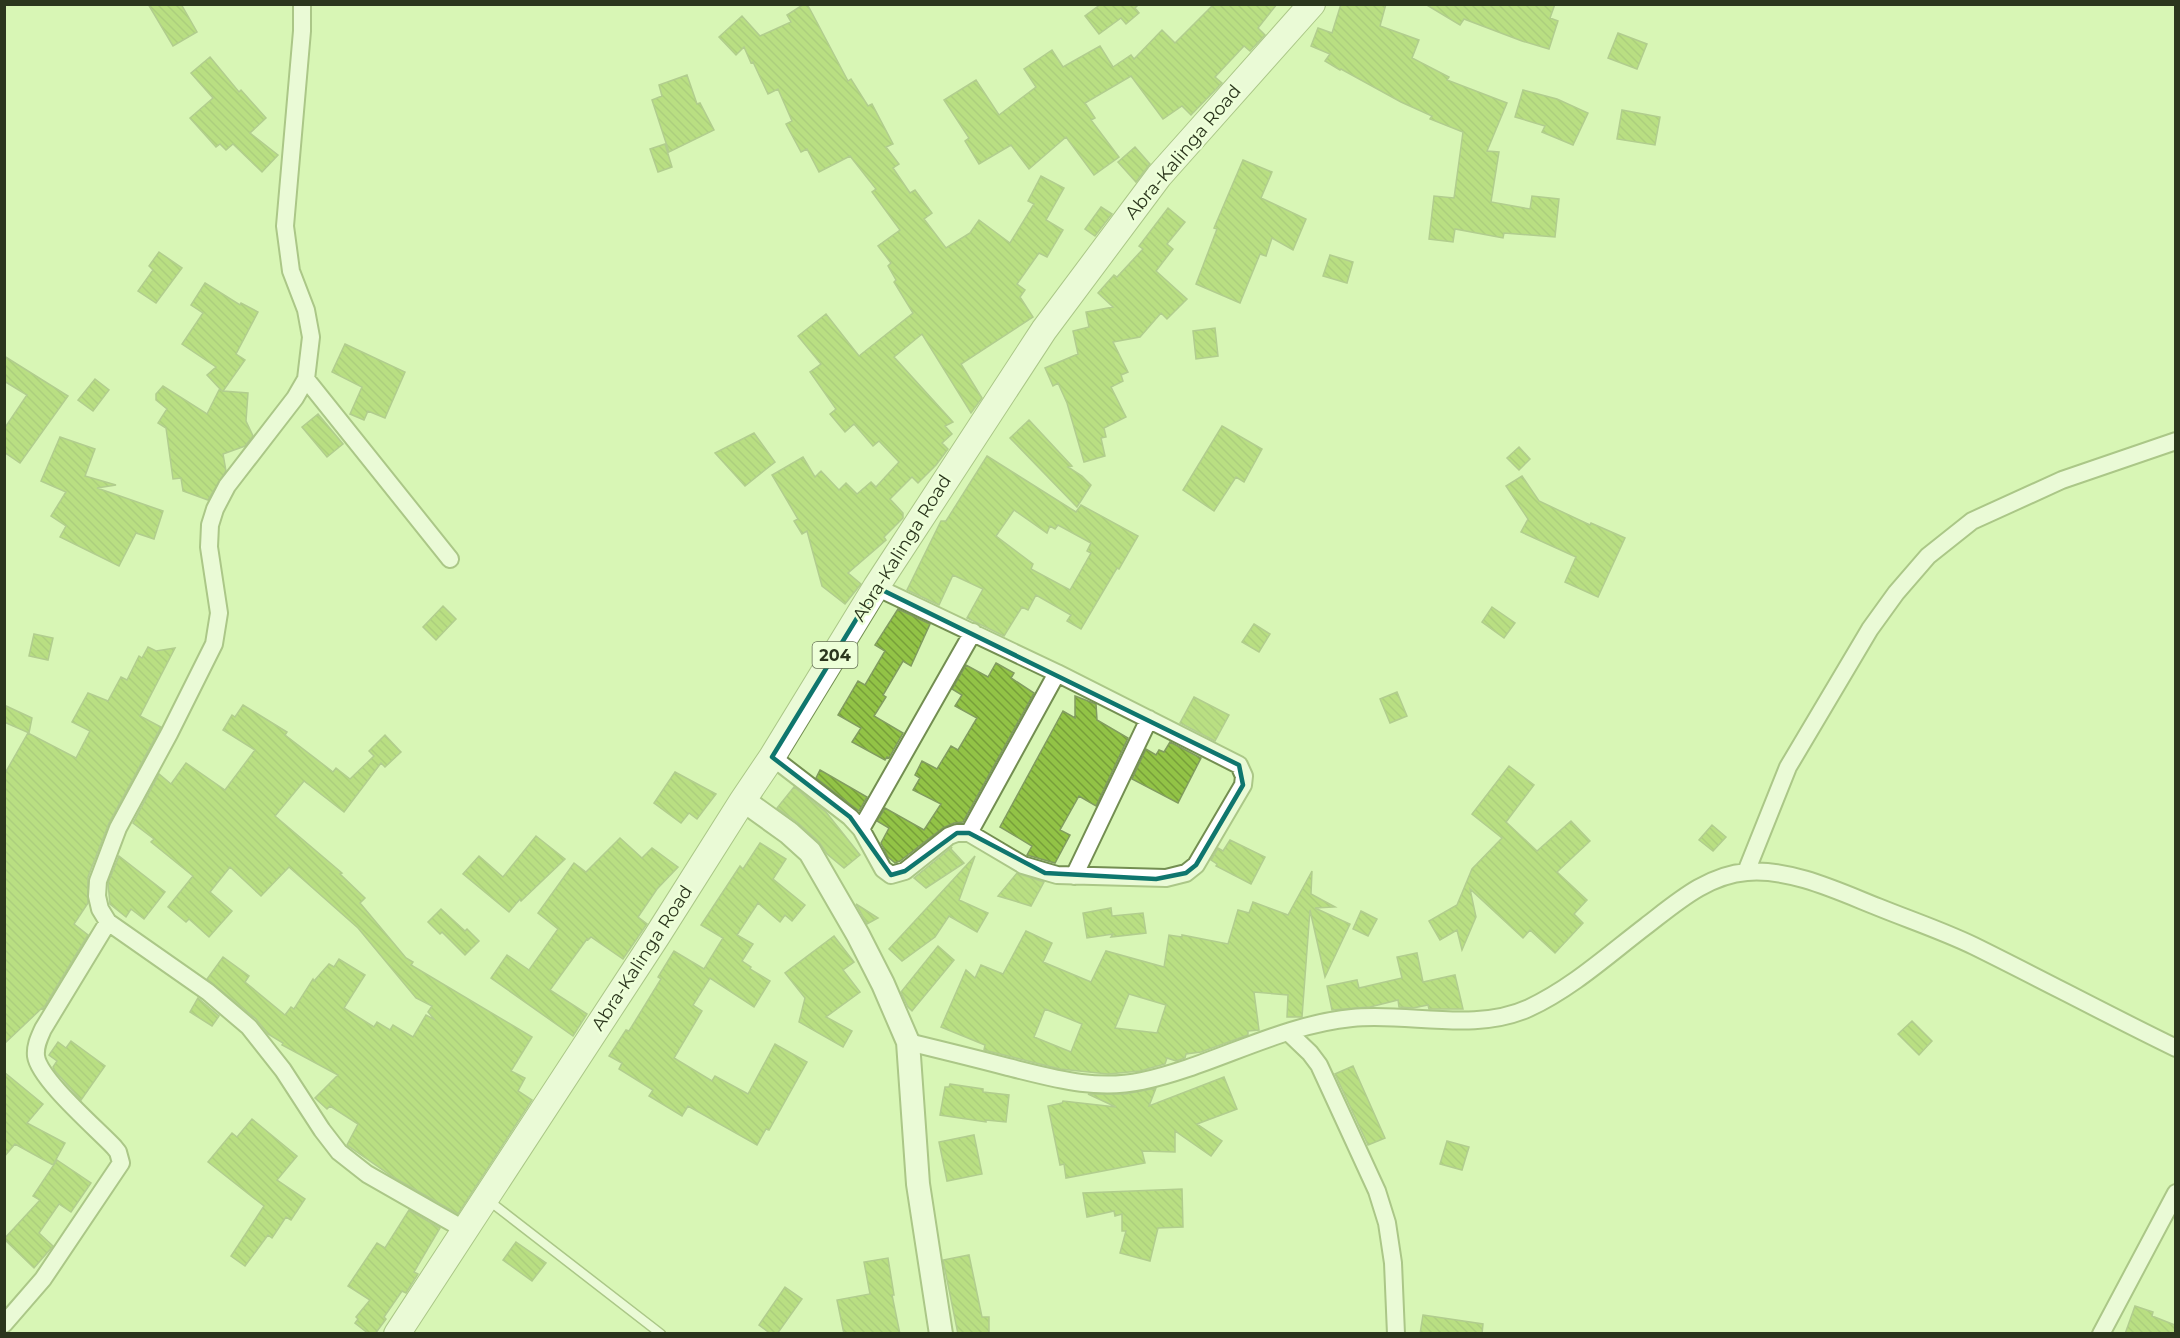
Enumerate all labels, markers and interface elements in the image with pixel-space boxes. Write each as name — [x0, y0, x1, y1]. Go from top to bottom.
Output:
street label: Abra-Kalinga Road — [1120, 80, 1246, 224]
street label: Abra-Kalinga Road — [848, 471, 956, 625]
road number: 204 — [812, 642, 858, 668]
street label: Abra-Kalinga Road — [587, 881, 697, 1035]

